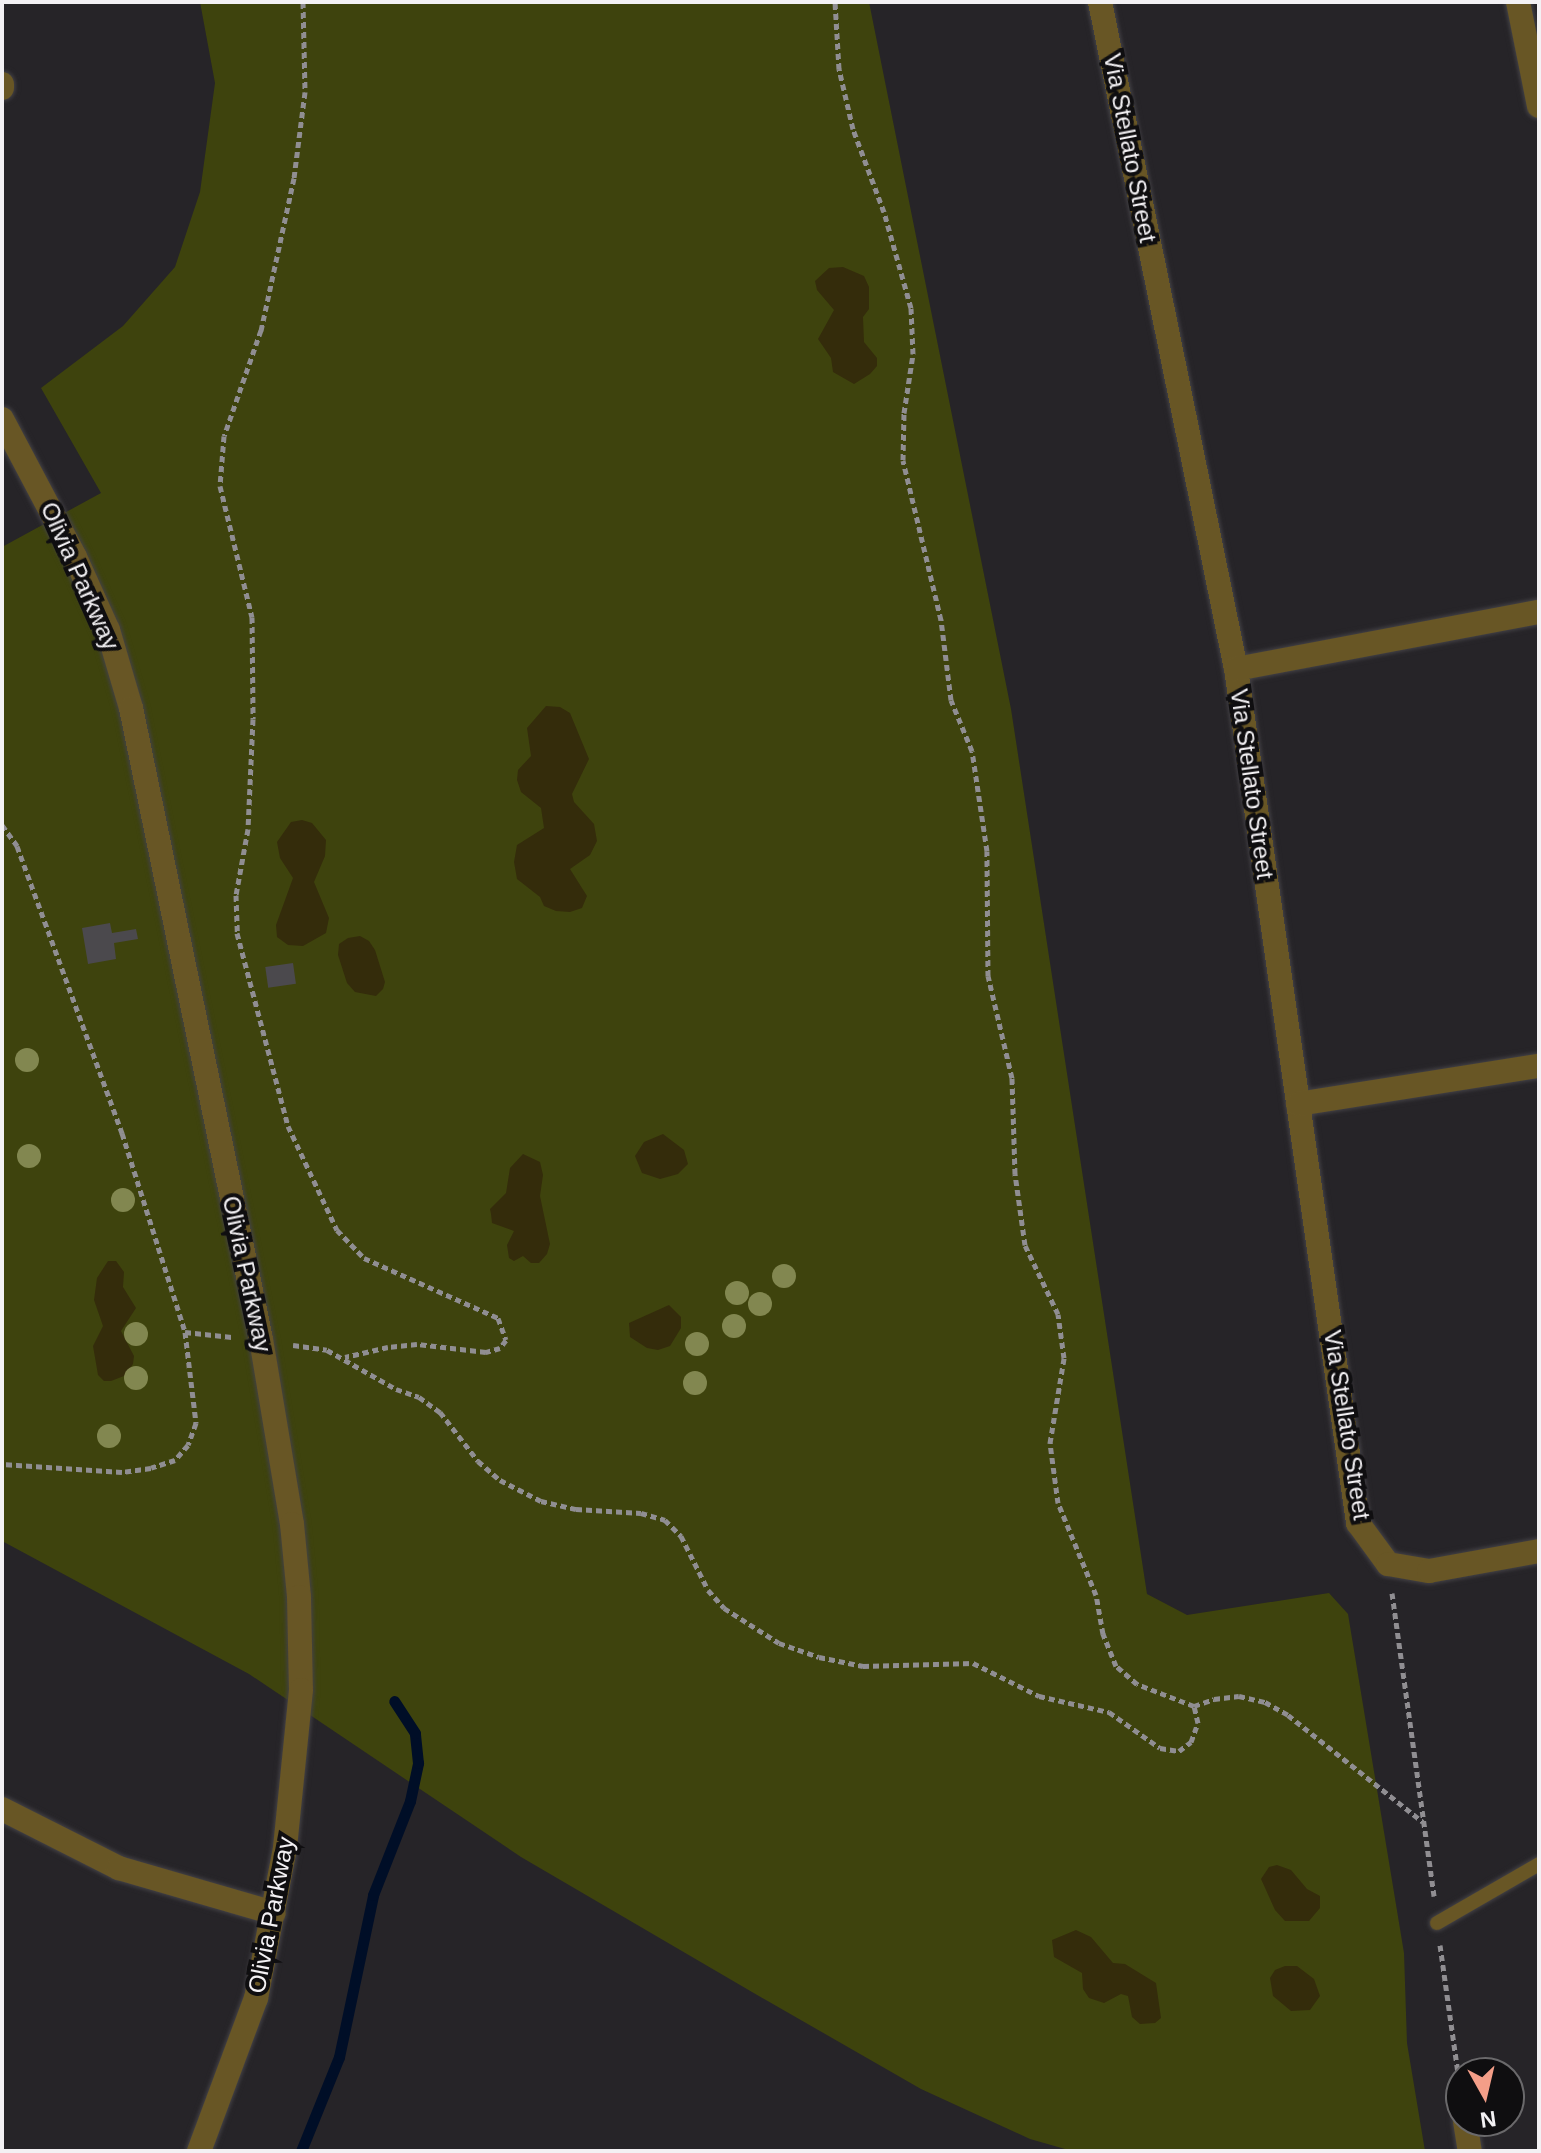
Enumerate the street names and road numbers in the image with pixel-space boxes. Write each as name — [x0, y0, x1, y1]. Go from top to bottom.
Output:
street label: Via Stellato Street — [1098, 51, 1162, 245]
street label: Olivia Parkway — [35, 498, 125, 654]
street label: Via Stellato Street — [1224, 687, 1280, 881]
street label: Olivia Parkway — [216, 1193, 278, 1355]
street label: Via Stellato Street — [1318, 1328, 1376, 1522]
street label: Olivia Parkway — [242, 1834, 300, 1996]

